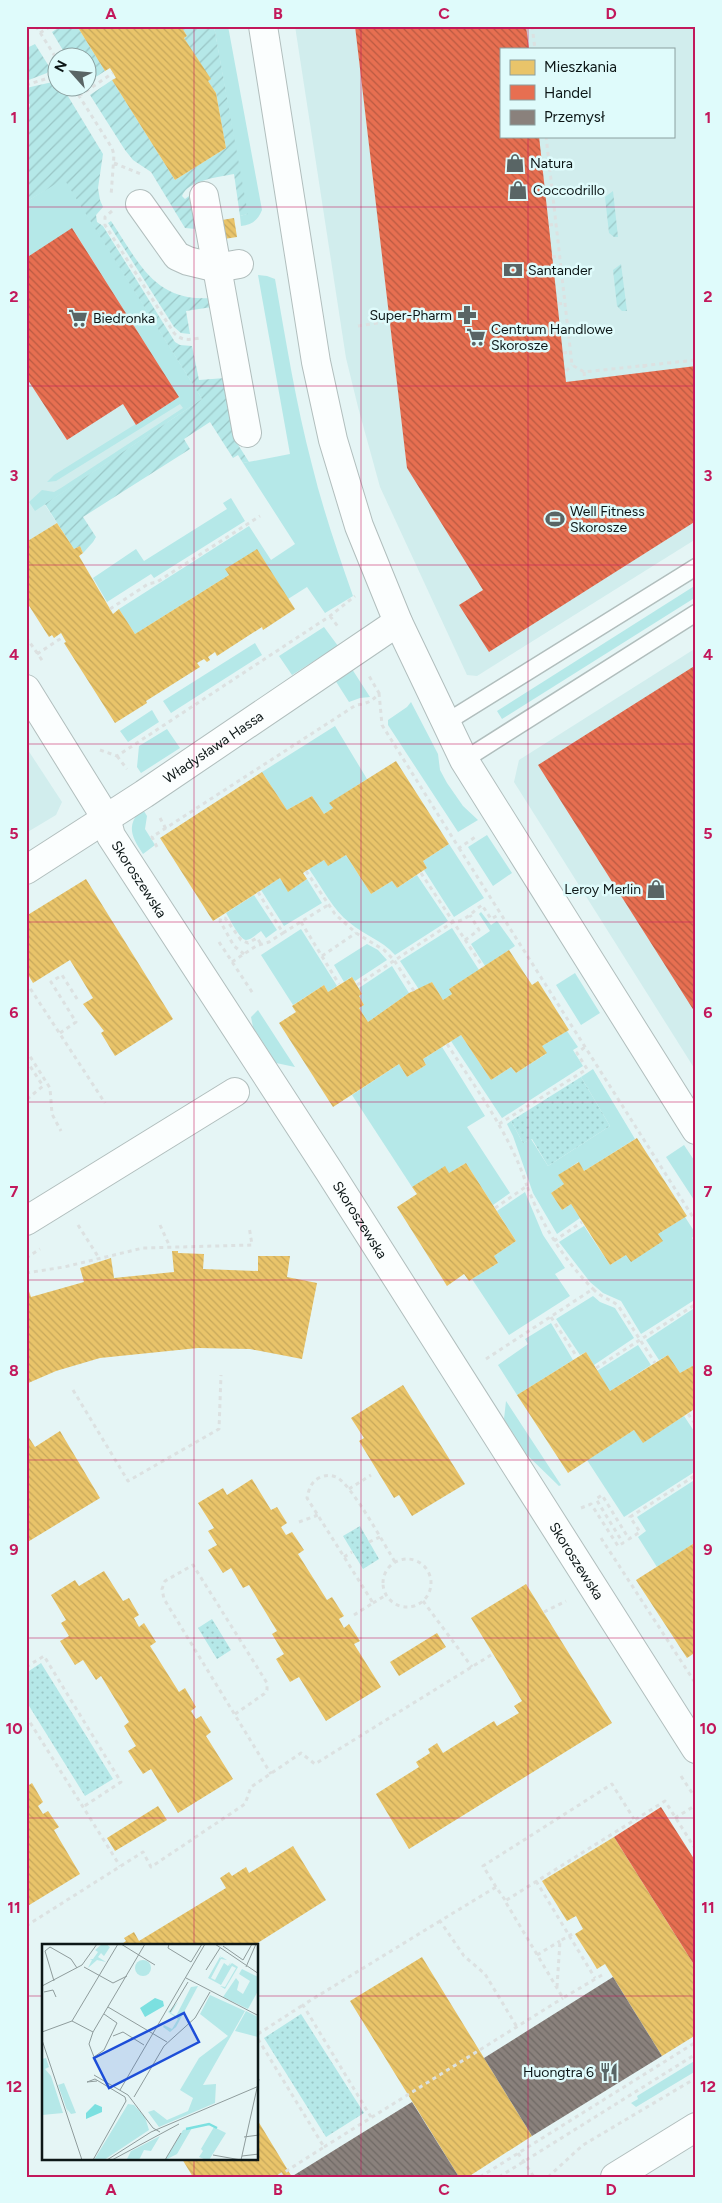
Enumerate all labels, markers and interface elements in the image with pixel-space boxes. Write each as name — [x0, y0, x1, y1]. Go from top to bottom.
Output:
text: A — [105, 4, 117, 23]
text: B — [273, 4, 283, 23]
text: C — [438, 4, 450, 23]
text: D — [605, 4, 617, 23]
north arrow — [48, 48, 98, 98]
legend — [500, 48, 674, 138]
text: N — [51, 58, 71, 75]
text: Mieszkania — [544, 58, 617, 76]
text: Handel — [544, 84, 592, 102]
text: 1 — [11, 108, 17, 127]
text: Przemysł — [544, 108, 605, 126]
text: 1 — [705, 108, 711, 127]
shop icon: Natura — [504, 152, 526, 174]
place label: Natura — [530, 155, 573, 172]
shop icon: Coccodrillo — [507, 179, 529, 201]
place label: Coccodrillo — [533, 182, 605, 199]
bank icon: Santander — [502, 259, 524, 281]
place label: Santander — [528, 262, 593, 279]
text: 2 — [9, 287, 19, 306]
text: 2 — [703, 287, 713, 306]
pharmacy icon: Super-Pharm — [456, 304, 478, 326]
supermarket icon: Biedronka — [67, 307, 89, 329]
place label: Super-Pharm — [369, 307, 452, 324]
place label: Biedronka — [93, 310, 155, 327]
place label: Centrum Handlowe Skorosze — [491, 321, 613, 354]
supermarket icon: Centrum Handlowe Skorosze — [465, 326, 487, 348]
text: 3 — [10, 466, 19, 485]
text: 3 — [704, 466, 713, 485]
place label: Well Fitness Skorosze — [570, 503, 645, 536]
sports icon: Well Fitness Skorosze — [544, 508, 566, 530]
text: 4 — [9, 645, 19, 664]
text: 4 — [703, 645, 713, 664]
street label: Władysława Hassa — [160, 707, 266, 787]
text: 5 — [9, 824, 19, 843]
text: 5 — [703, 824, 713, 843]
street label: Skoroszewska — [108, 838, 170, 921]
shop icon: Leroy Merlin — [645, 878, 667, 900]
place label: Leroy Merlin — [564, 881, 641, 898]
text: 6 — [9, 1003, 19, 1022]
text: 6 — [703, 1003, 713, 1022]
street label: Skoroszewska — [329, 1178, 391, 1262]
text: 7 — [10, 1182, 19, 1201]
text: 7 — [704, 1182, 713, 1201]
text: 8 — [9, 1361, 19, 1380]
text: 8 — [703, 1361, 713, 1380]
street label: Skoroszewska — [546, 1519, 607, 1603]
text: 9 — [9, 1540, 19, 1559]
text: 9 — [703, 1540, 713, 1559]
text: 10 — [5, 1719, 23, 1738]
text: 10 — [699, 1719, 717, 1738]
text: 11 — [7, 1898, 21, 1917]
text: 11 — [701, 1898, 715, 1917]
inset map — [42, 1944, 259, 2160]
restaurant icon: Huongtra 6 — [598, 2061, 620, 2083]
place label: Huongtra 6 — [523, 2064, 594, 2081]
text: 12 — [6, 2077, 22, 2096]
text: 12 — [700, 2077, 716, 2096]
text: A — [105, 2180, 117, 2199]
text: B — [273, 2180, 283, 2199]
text: C — [438, 2180, 450, 2199]
text: D — [605, 2180, 617, 2199]

